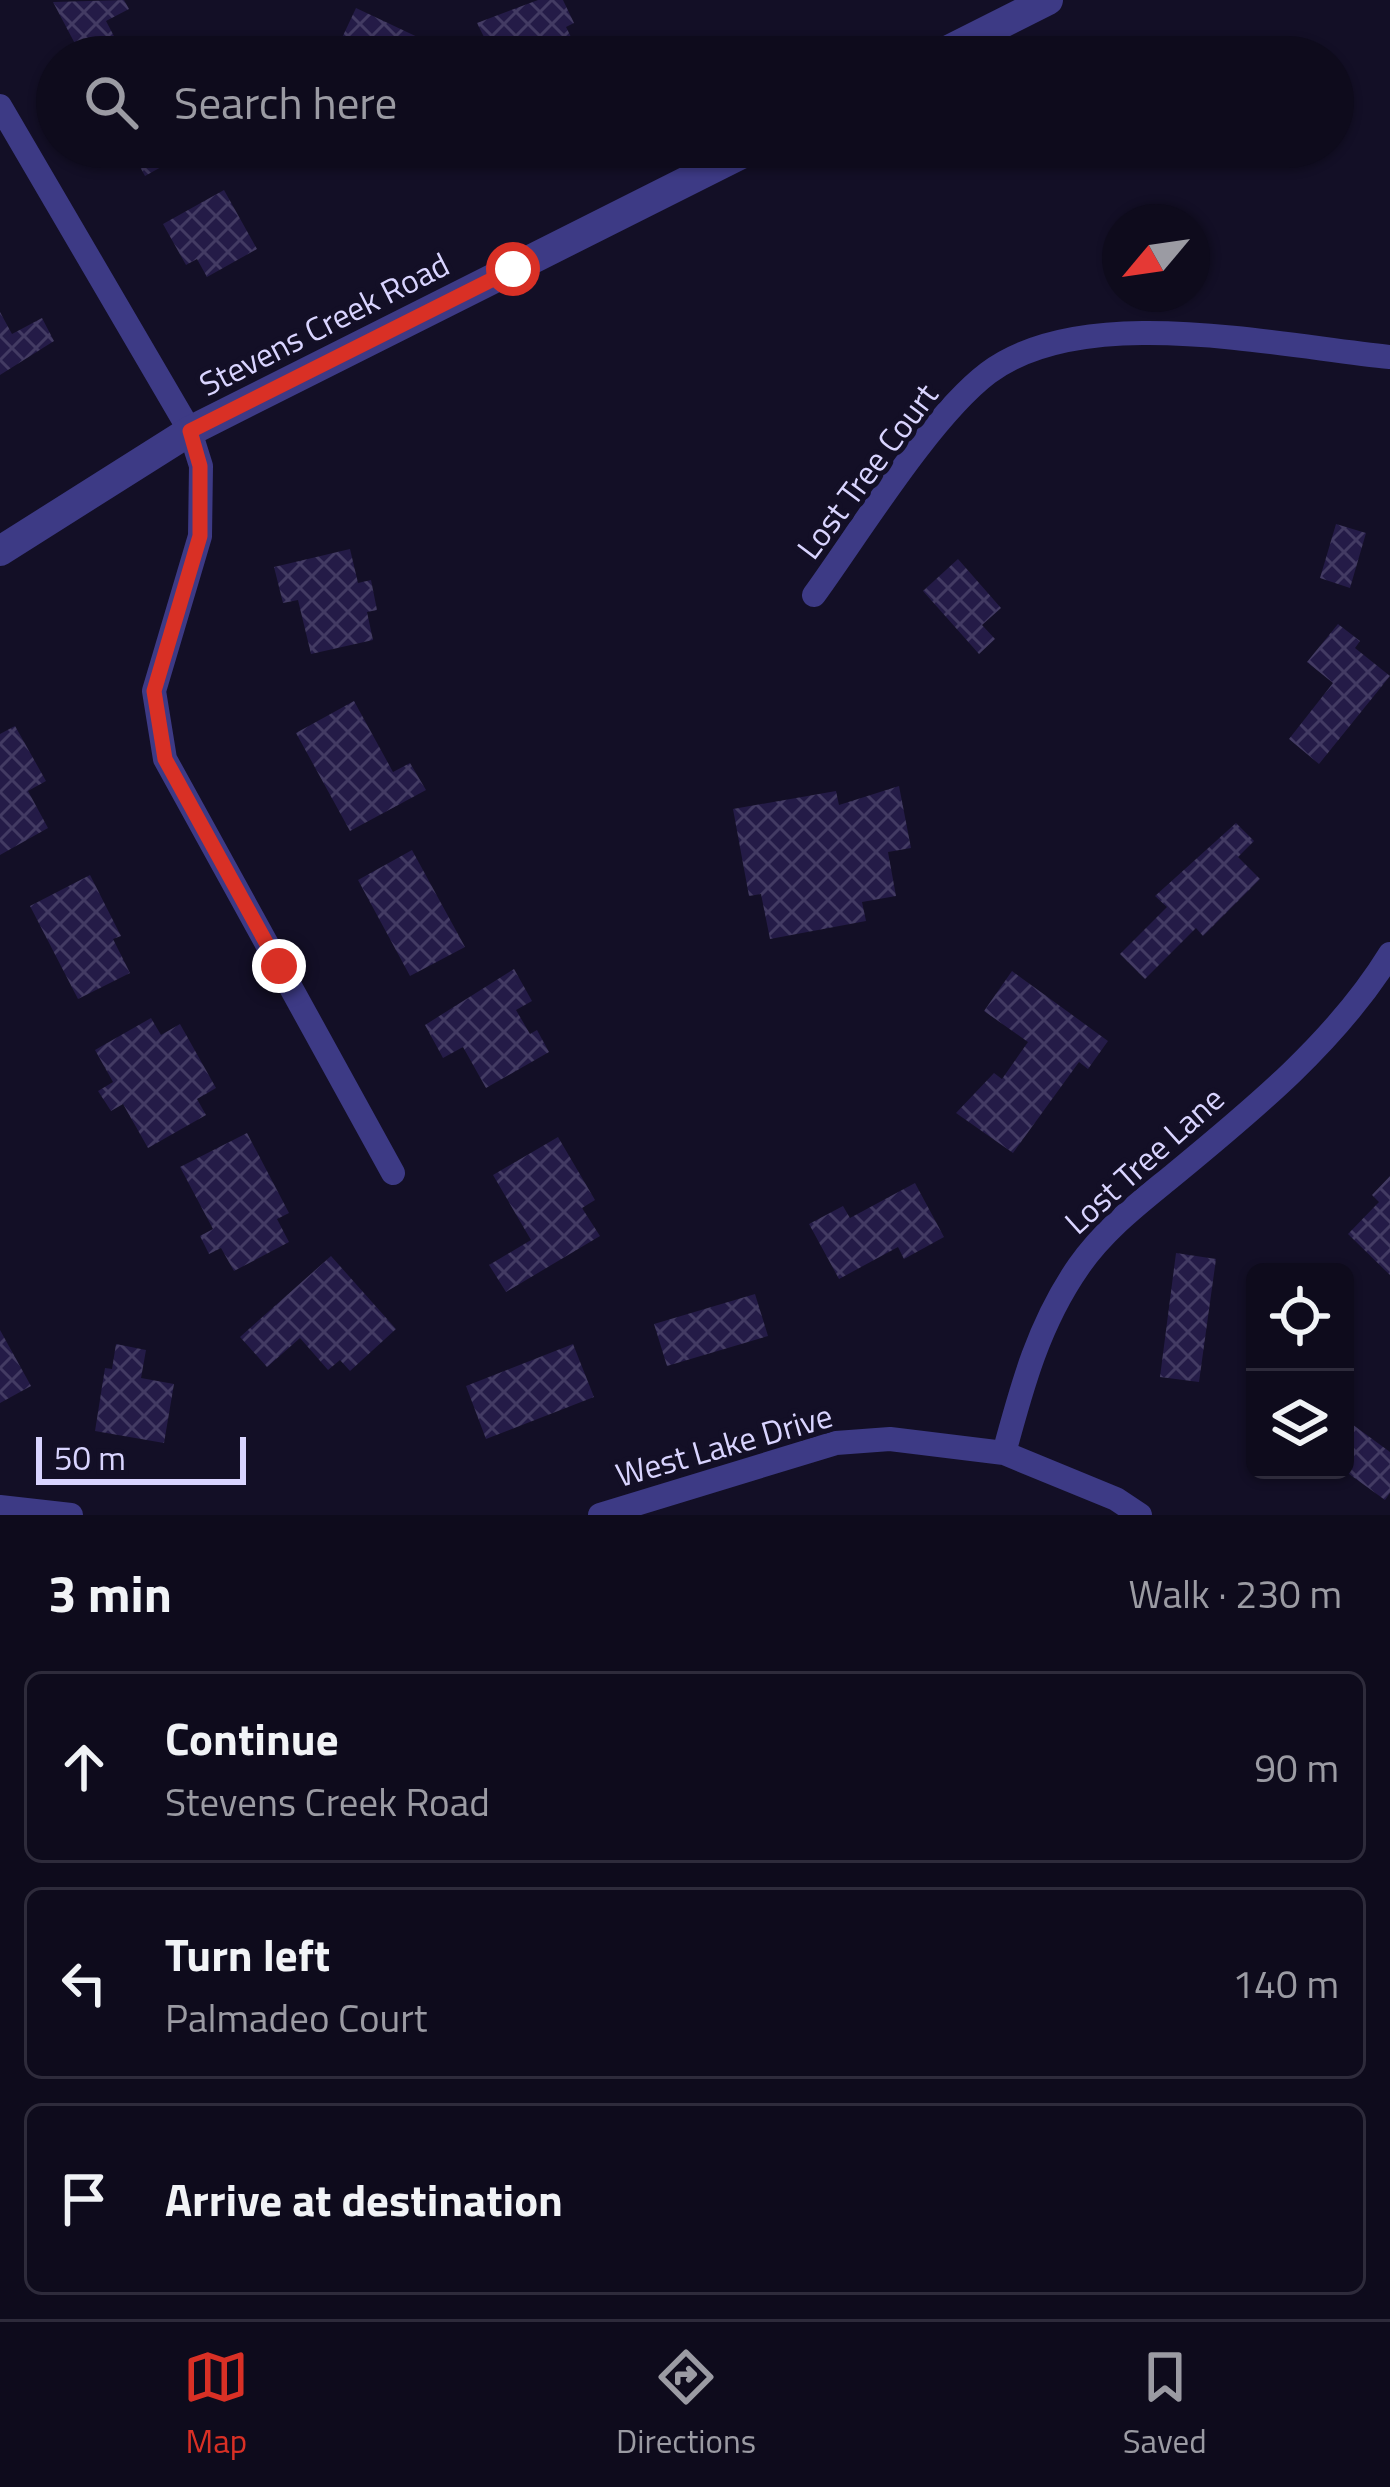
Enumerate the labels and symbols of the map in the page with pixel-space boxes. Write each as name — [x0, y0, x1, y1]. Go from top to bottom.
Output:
north arrow — [1102, 204, 1210, 312]
street label: Stevens Creek Road — [190, 239, 458, 409]
route start — [486, 242, 540, 296]
street label: Lost Tree Court — [784, 372, 950, 570]
route end — [252, 939, 306, 993]
street label: Lost Tree Lane — [1053, 1074, 1235, 1246]
street label: West Lake Drive — [610, 1390, 838, 1500]
scale bar — [36, 1431, 246, 1484]

